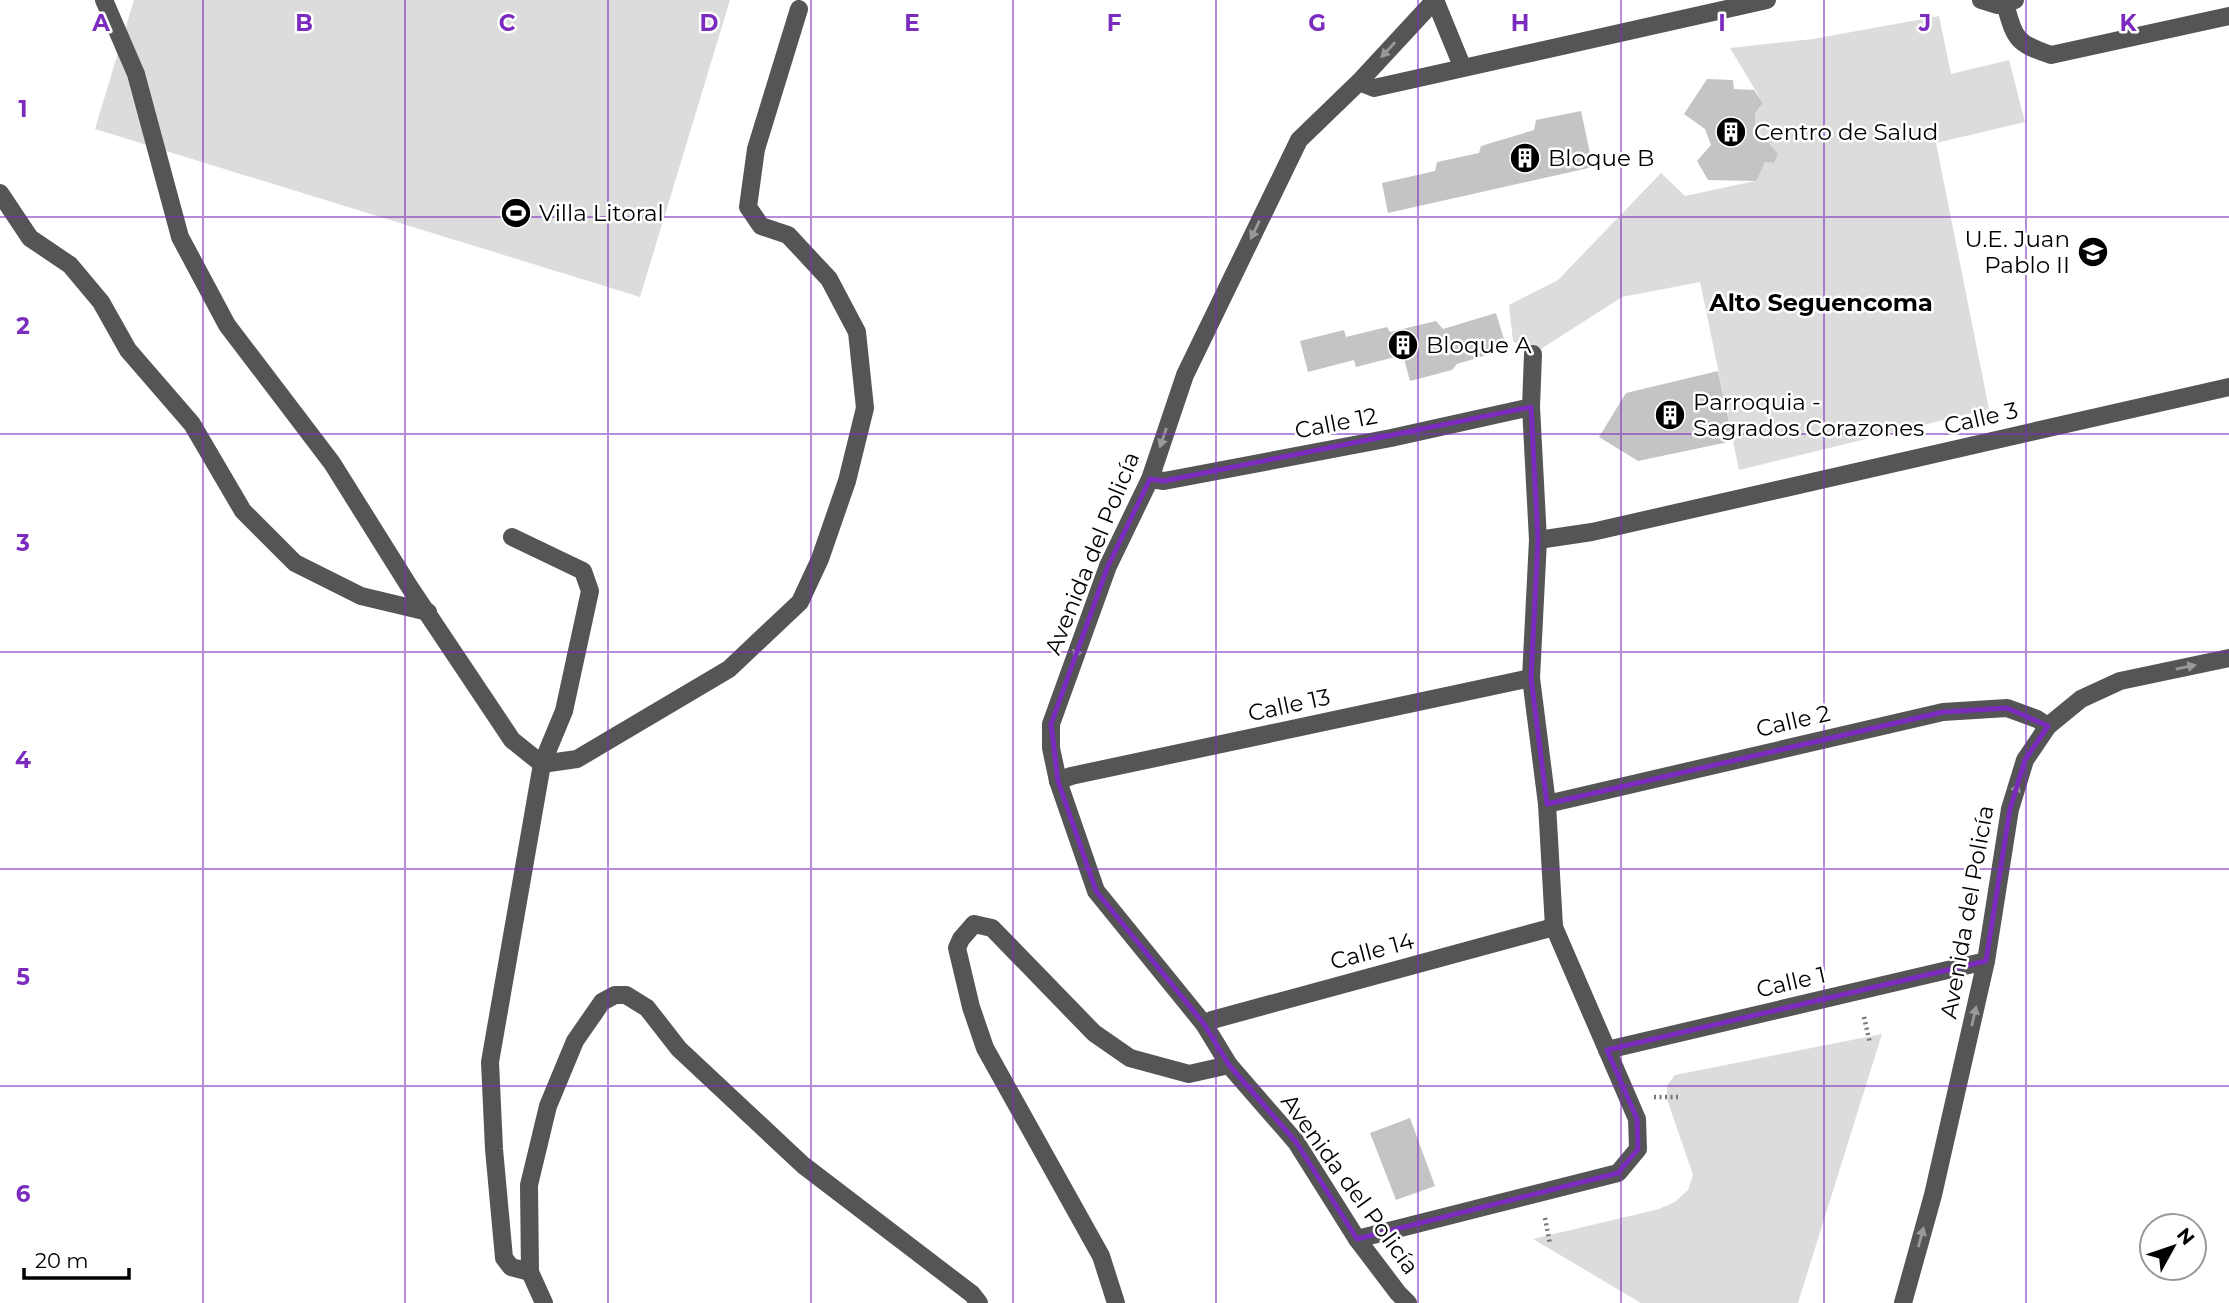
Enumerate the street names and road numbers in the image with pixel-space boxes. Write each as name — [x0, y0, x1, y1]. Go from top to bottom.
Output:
street label: Calle 3 — [1941, 396, 2021, 440]
street label: Calle 12 — [1292, 401, 1380, 445]
street label: Avenida del Policía — [1039, 448, 1145, 658]
street label: Calle 13 — [1245, 683, 1333, 727]
street label: Calle 2 — [1753, 699, 1833, 743]
street label: Avenida del Policía — [1934, 803, 2000, 1021]
street label: Calle 14 — [1327, 926, 1417, 976]
street label: Calle 1 — [1754, 960, 1828, 1004]
street label: Avenida del Policía — [1275, 1088, 1425, 1280]

